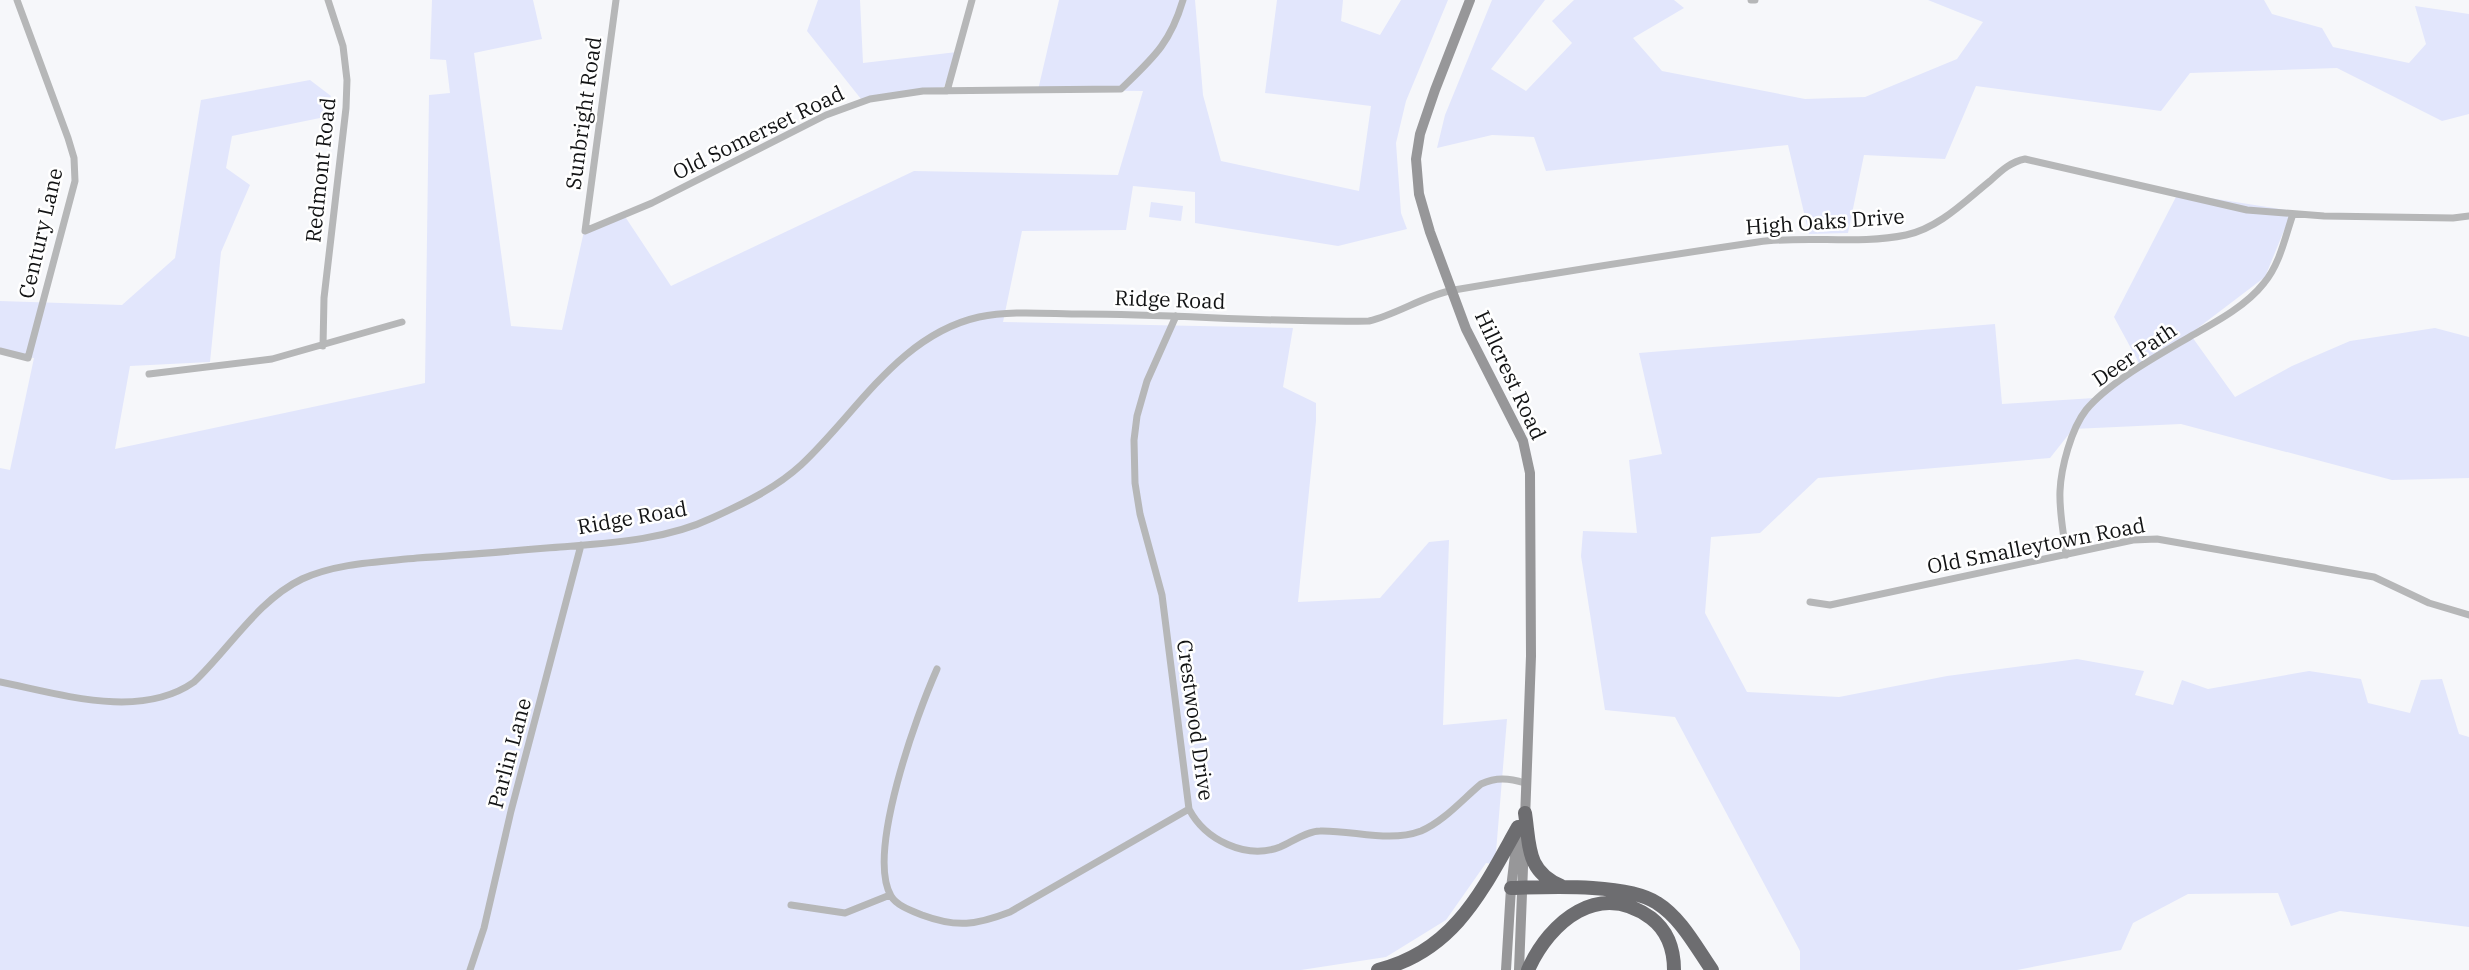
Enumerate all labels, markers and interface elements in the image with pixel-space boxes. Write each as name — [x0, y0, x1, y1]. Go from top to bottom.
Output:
street label: Sunbright Road — [558, 35, 608, 191]
street label: Old Somerset Road — [668, 78, 849, 186]
street label: Redmont Road — [298, 96, 342, 244]
street label: Century Lane — [11, 165, 69, 301]
street label: High Oaks Drive — [1744, 201, 1906, 241]
street label: Ridge Road — [1114, 283, 1226, 315]
street label: Hillcrest Road — [1469, 306, 1553, 444]
street label: Deer Path — [2086, 316, 2182, 392]
street label: Ridge Road — [575, 494, 689, 540]
street label: Old Smalleytown Road — [1925, 510, 2148, 580]
street label: Crestwood Drive — [1171, 638, 1221, 802]
street label: Parlin Lane — [481, 695, 537, 811]

